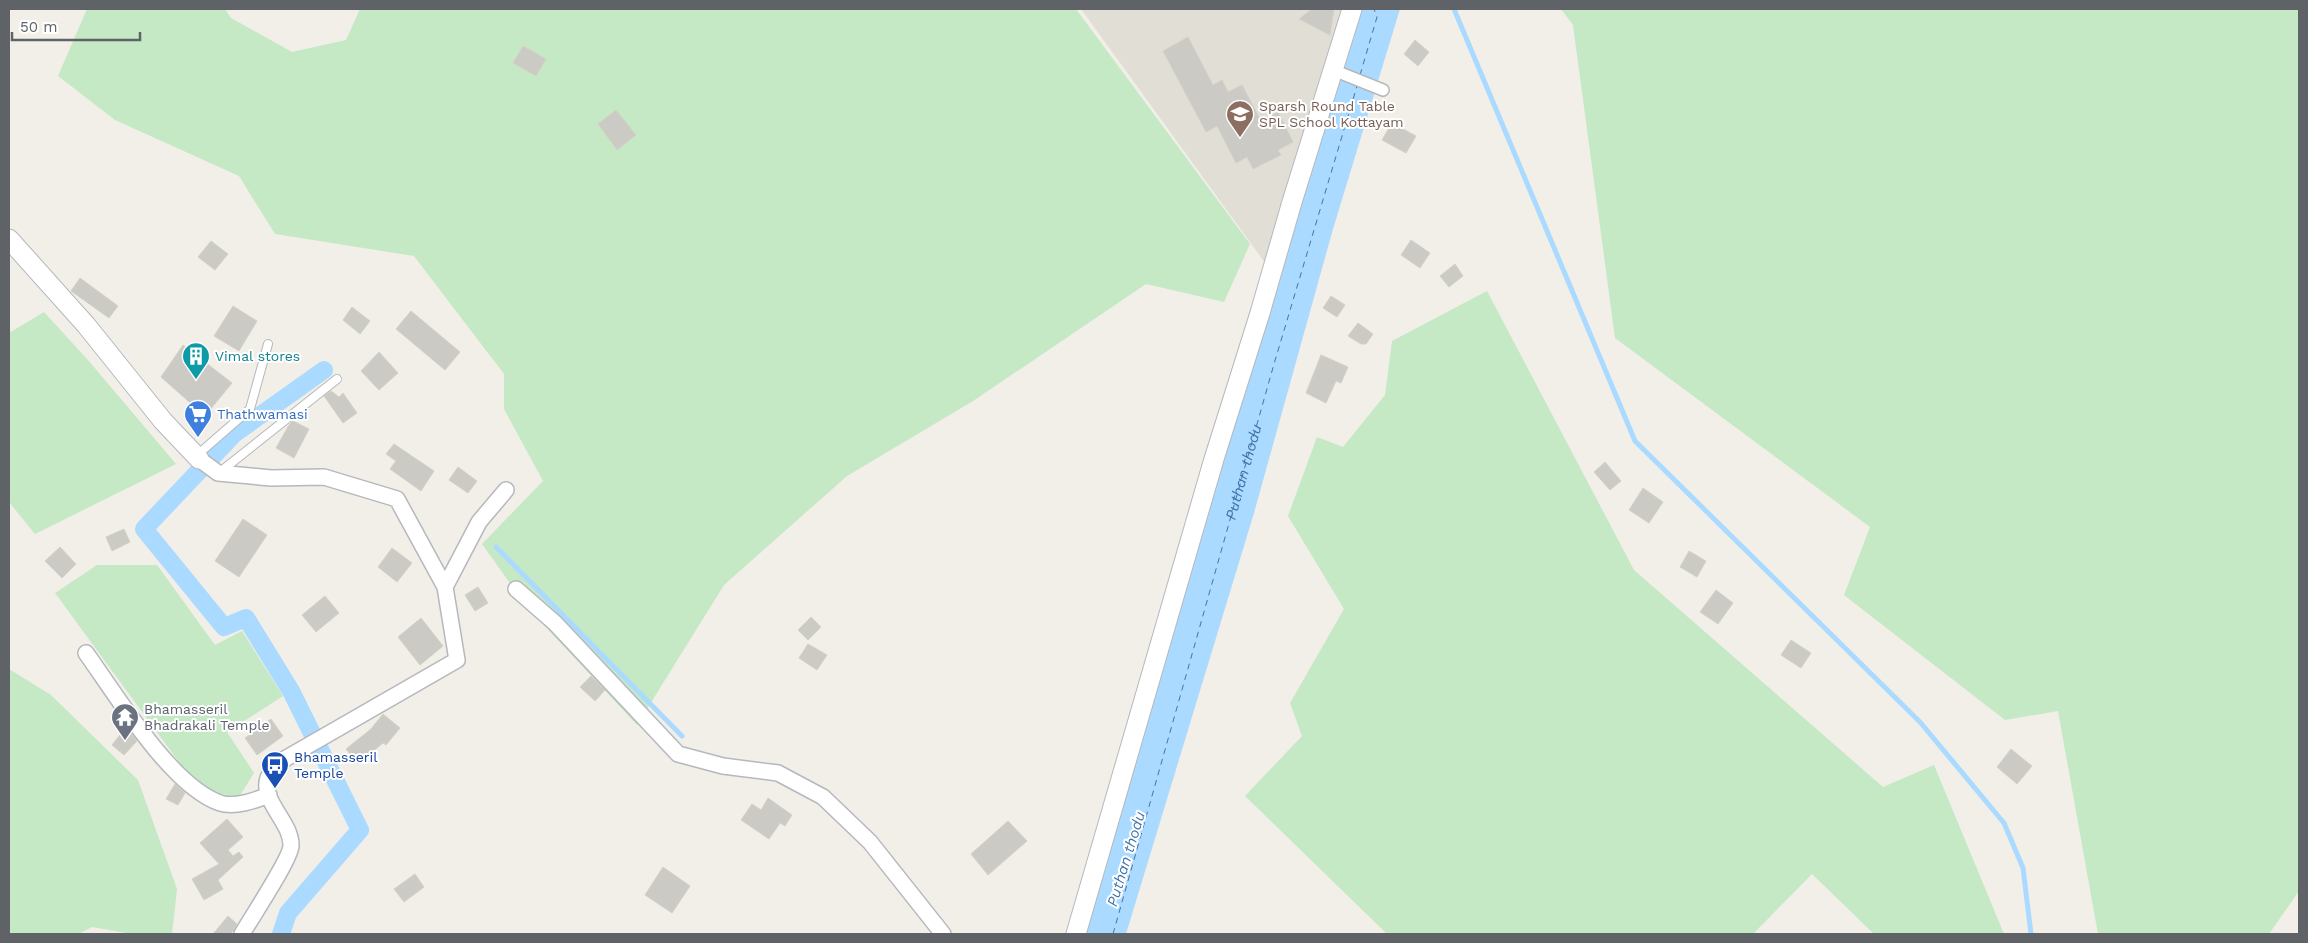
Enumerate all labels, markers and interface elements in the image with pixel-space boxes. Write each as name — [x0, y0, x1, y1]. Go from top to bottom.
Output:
scale bar — [12, 10, 140, 42]
text: 50 m — [20, 18, 57, 36]
place label: Sparsh Round Table SPL School Kottayam — [1259, 98, 1404, 130]
school or university icon: Sparsh Round Table SPL School Kottayam — [1225, 99, 1255, 138]
building icon: Vimal stores — [181, 341, 211, 380]
place label: Vimal stores — [215, 348, 300, 364]
supermarket icon: Thathwamasi — [183, 399, 213, 438]
place label: Thathwamasi — [217, 406, 308, 422]
water label: Puthan thodu — [1221, 422, 1265, 522]
place label: Bhamasseril Bhadrakali Temple — [144, 701, 270, 733]
temple icon: Bhamasseril Bhadrakali Temple — [110, 702, 140, 741]
place label: Bhamasseril Temple — [294, 749, 378, 781]
bus stop icon: Bhamasseril Temple — [260, 750, 290, 789]
water label: Puthan thodu — [1103, 809, 1149, 909]

